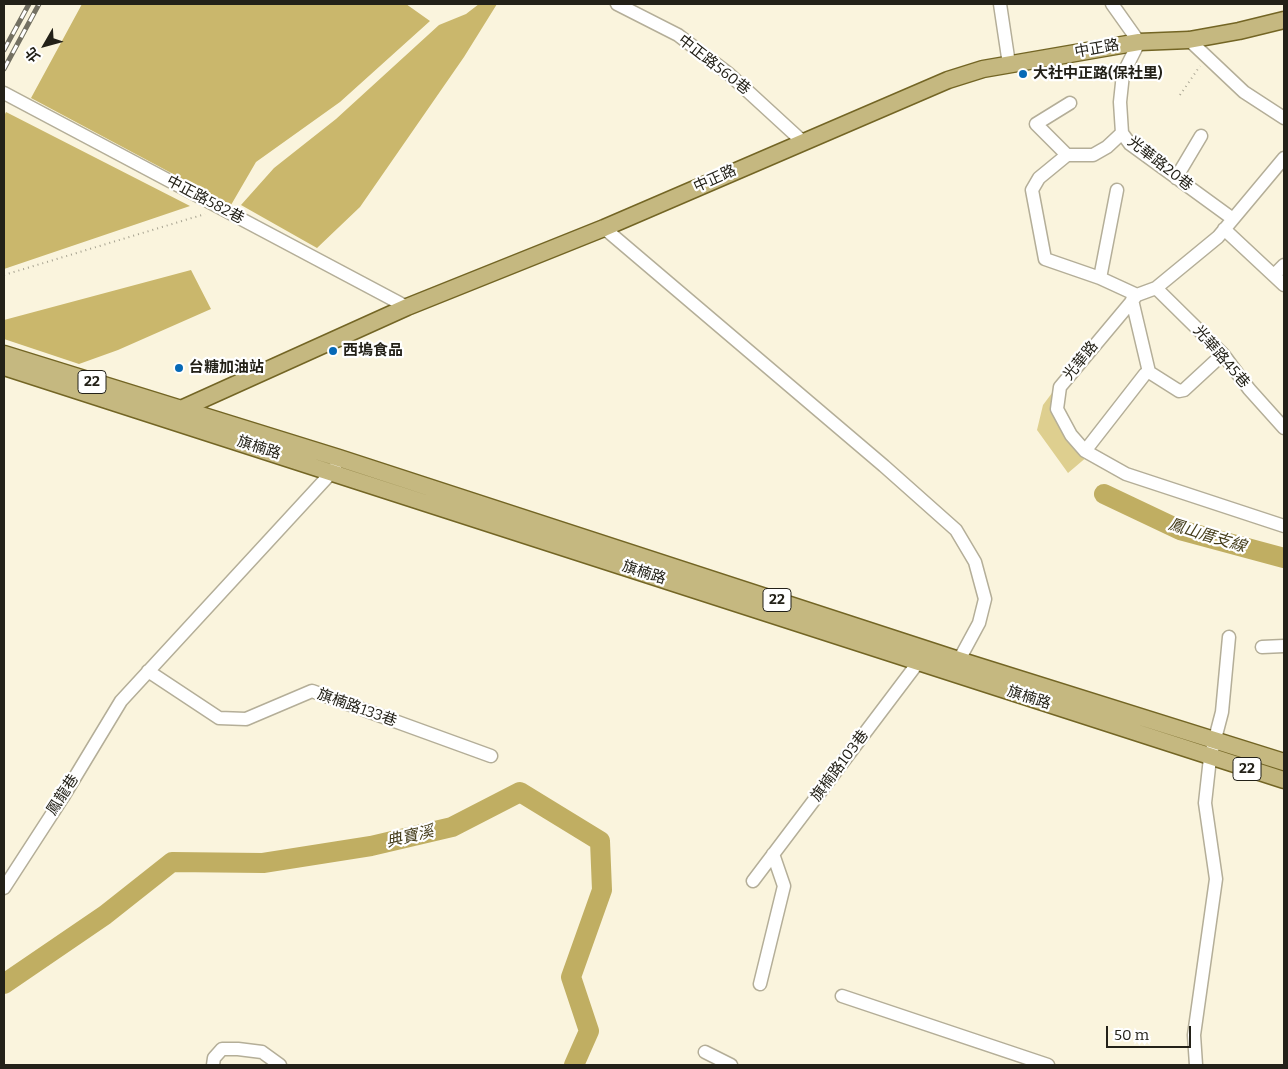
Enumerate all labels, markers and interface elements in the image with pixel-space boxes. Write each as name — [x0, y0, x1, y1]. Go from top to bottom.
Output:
north arrow — [20, 20, 70, 70]
street label: 中正路560巷 — [674, 31, 754, 99]
street label: 中正路 — [1073, 36, 1121, 62]
text: 北 — [22, 44, 44, 65]
place label: 大社中正路(保社里) — [1033, 65, 1162, 83]
marker: 大社中正路(保社里) — [1017, 68, 1029, 80]
street label: 光華路20巷 — [1124, 133, 1196, 195]
street label: 中正路 — [691, 162, 739, 196]
street label: 中正路582巷 — [163, 172, 247, 228]
street label: 光華路45巷 — [1189, 322, 1253, 392]
street label: 光華路 — [1060, 338, 1102, 384]
place label: 西塢食品 — [343, 342, 403, 360]
marker: 西塢食品 — [327, 345, 339, 357]
place label: 台糖加油站 — [189, 359, 264, 377]
marker: 台糖加油站 — [173, 362, 185, 374]
road number: 22 — [78, 371, 106, 394]
street label: 旗楠路 — [235, 432, 283, 464]
water label: 鳳山厝支線 — [1166, 515, 1248, 557]
street label: 旗楠路 — [620, 557, 668, 589]
road number: 22 — [763, 588, 791, 612]
street label: 旗楠路 — [1005, 682, 1053, 714]
street label: 旗楠路133巷 — [315, 685, 399, 731]
street label: 旗楠路103巷 — [807, 727, 873, 805]
road number: 22 — [1233, 758, 1261, 781]
street label: 鳳龍巷 — [43, 771, 83, 819]
water label: 典寶溪 — [384, 822, 436, 852]
scale bar — [1108, 1016, 1193, 1048]
text: 50 m — [1114, 1026, 1149, 1044]

